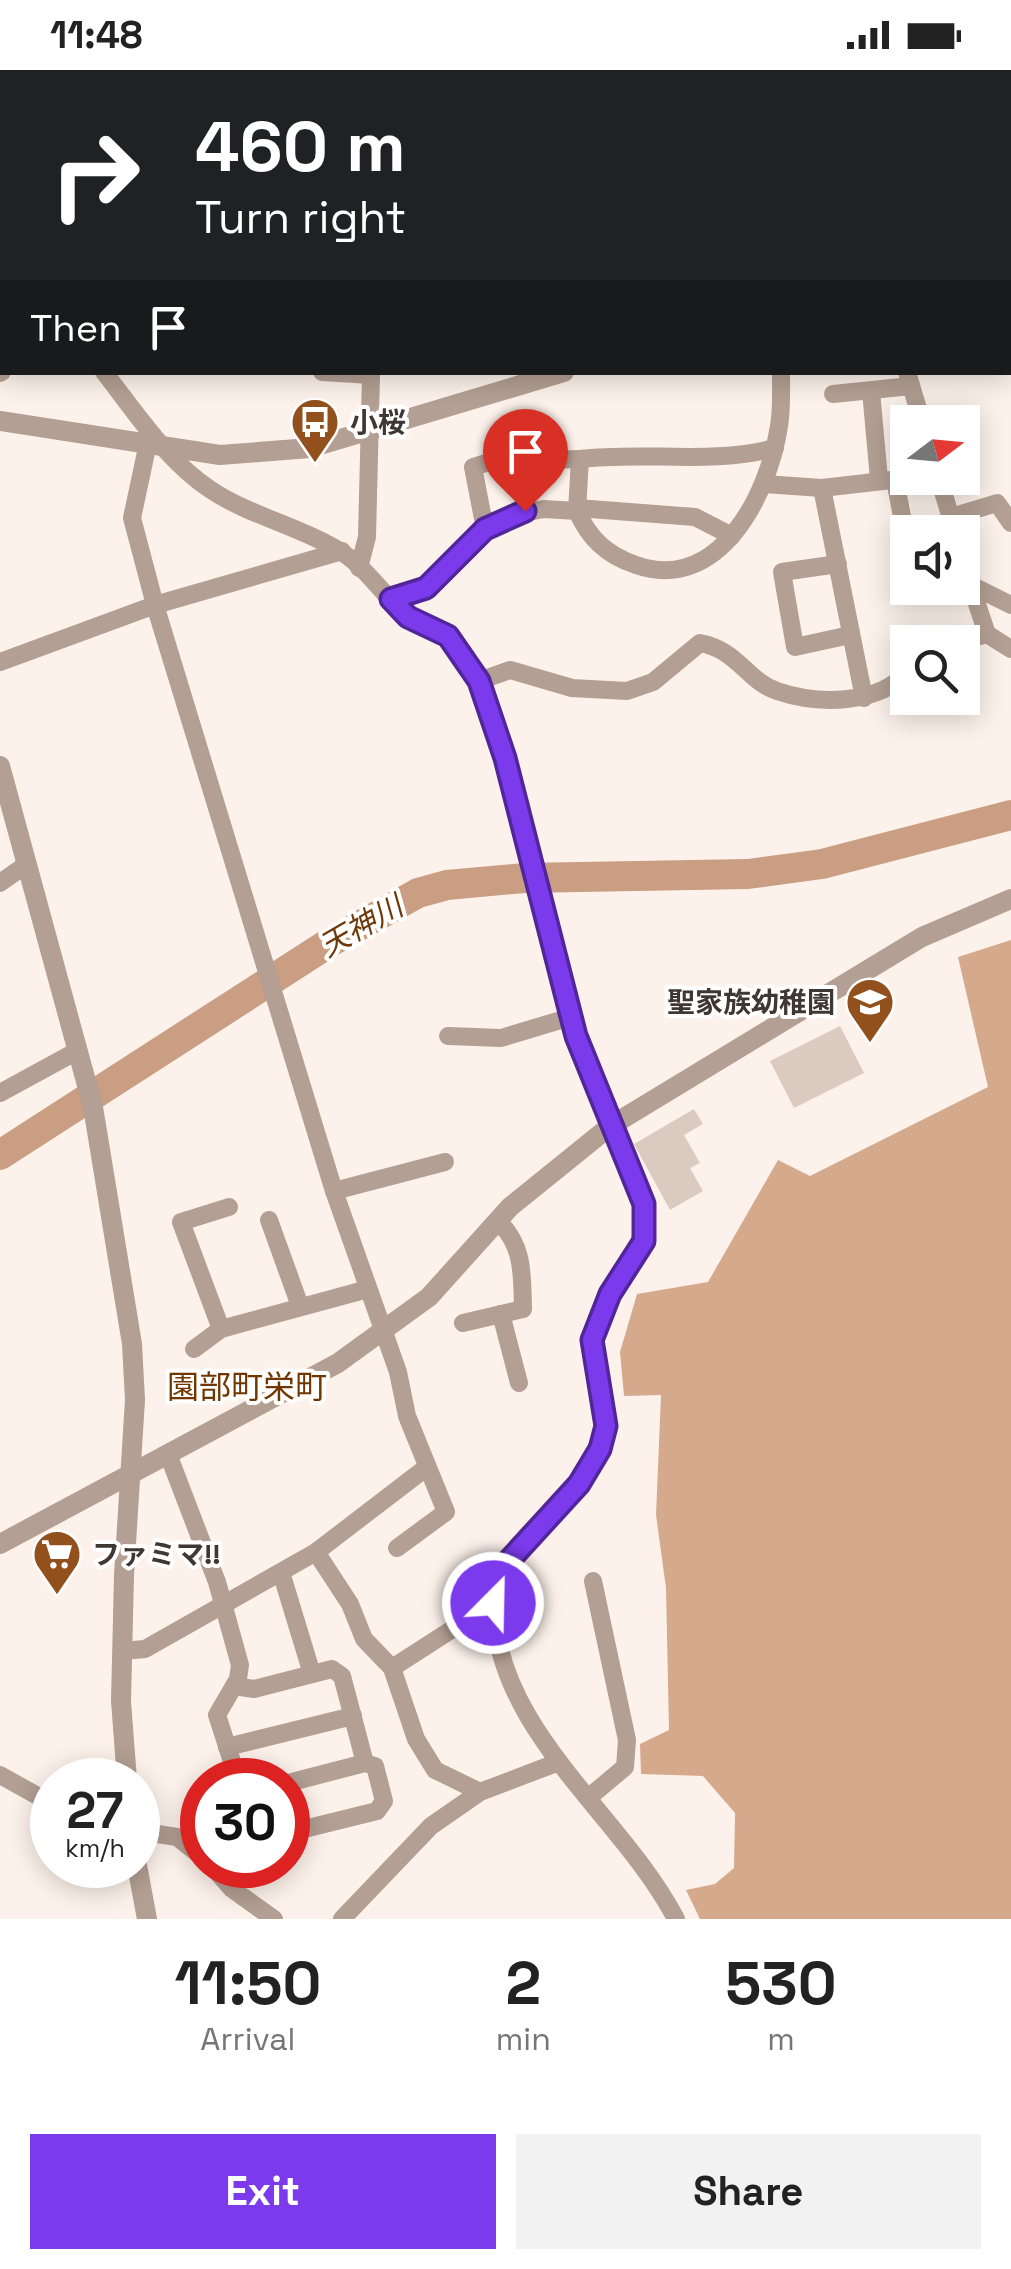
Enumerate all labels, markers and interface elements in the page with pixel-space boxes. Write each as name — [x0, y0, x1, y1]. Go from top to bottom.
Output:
text: 11:48 — [50, 11, 143, 59]
text: 460 m — [195, 102, 406, 191]
icon: right — [30, 110, 160, 240]
text: Turn right — [195, 189, 406, 246]
icon: arrive — [141, 300, 196, 355]
text: Then — [30, 304, 121, 352]
bus stop icon: 小桜 — [289, 396, 341, 464]
place label: 小桜 — [350, 404, 406, 440]
north arrow — [890, 405, 980, 495]
map controls — [890, 405, 980, 715]
pin — [483, 409, 568, 512]
icon: arrive — [498, 424, 553, 479]
button: sound — [890, 515, 980, 605]
button: search — [890, 625, 980, 715]
water label: 天神川 — [312, 885, 412, 965]
school or university icon: 聖家族幼稚園 — [844, 976, 896, 1044]
place label: 聖家族幼稚園 — [667, 984, 835, 1020]
district label: 園部町栄町 — [167, 1367, 327, 1407]
supermarket icon: ファミマ!! — [31, 1528, 83, 1596]
place label: ファミマ!! — [92, 1536, 221, 1572]
position arrow — [441, 1551, 545, 1655]
speed limit sign: 30 — [180, 1758, 310, 1888]
text: 27 — [67, 1779, 123, 1843]
text: km/h — [65, 1832, 125, 1864]
text: 11:50 — [174, 1945, 321, 2022]
text: 2 — [505, 1945, 541, 2022]
text: 530 — [725, 1945, 837, 2022]
text: Arrival — [200, 2019, 295, 2059]
text: min — [496, 2019, 551, 2059]
text: m — [767, 2019, 795, 2059]
button: Exit — [30, 2134, 496, 2249]
button: Share — [516, 2134, 981, 2249]

